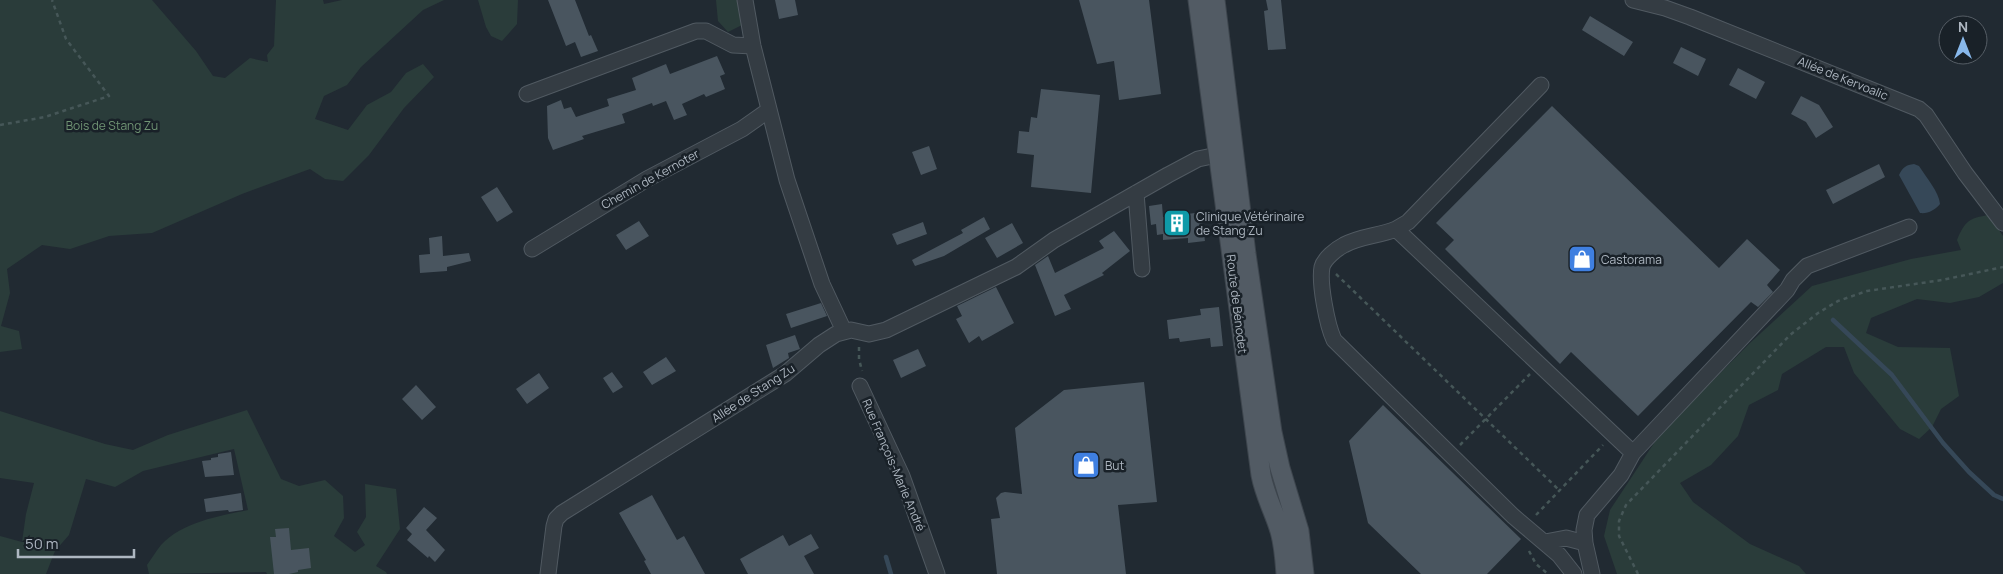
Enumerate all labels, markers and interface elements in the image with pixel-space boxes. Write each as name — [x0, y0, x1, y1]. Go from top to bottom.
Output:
north arrow — [1938, 15, 1988, 65]
text: N — [1958, 17, 1968, 36]
street label: Allée de Kervoalic — [1795, 52, 1891, 104]
park label: Bois de Stang Zu — [66, 117, 158, 134]
street label: Chemin de Kernoter — [598, 145, 703, 213]
building icon: Clinique Vétérinaire de Stang Zu — [1162, 208, 1192, 238]
place label: Clinique Vétérinaire de Stang Zu — [1196, 208, 1304, 239]
shop icon: Castorama — [1567, 244, 1597, 274]
place label: Castorama — [1601, 251, 1662, 268]
street label: Route de Bénodet — [1222, 254, 1252, 355]
street label: Allée de Stang Zu — [708, 360, 798, 426]
street label: Rue François-Marie André — [858, 396, 930, 534]
shop icon: But — [1071, 450, 1101, 480]
place label: But — [1105, 457, 1124, 474]
scale bar — [18, 526, 134, 558]
text: 50 m — [25, 533, 59, 554]

